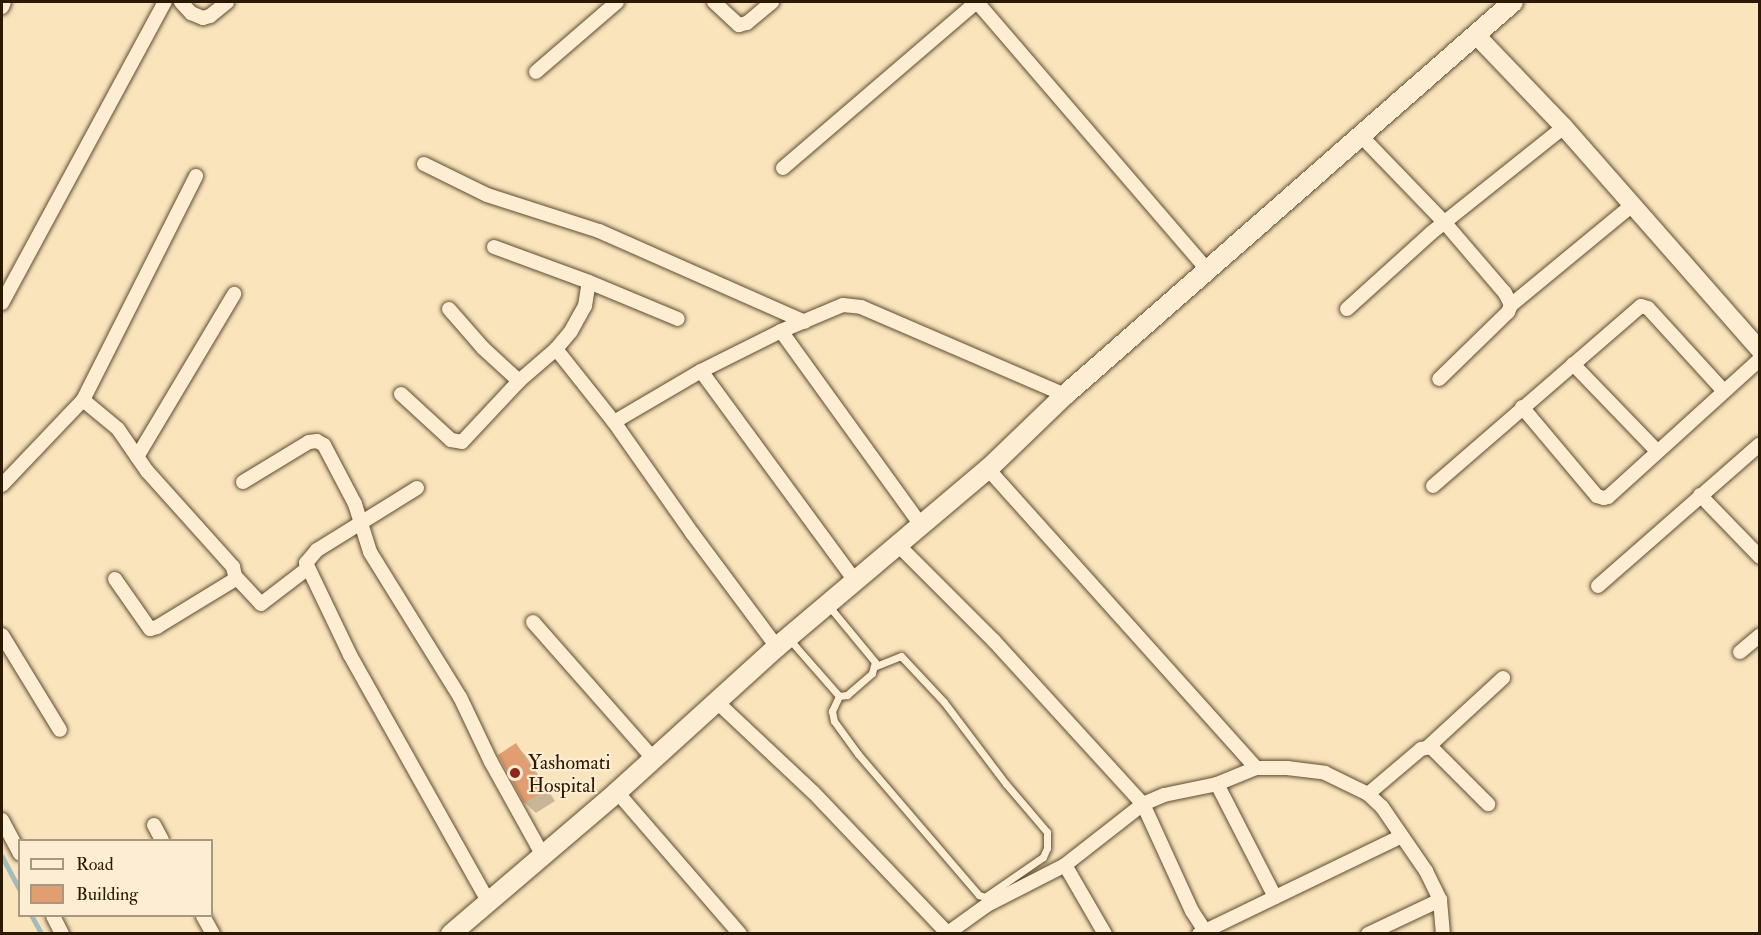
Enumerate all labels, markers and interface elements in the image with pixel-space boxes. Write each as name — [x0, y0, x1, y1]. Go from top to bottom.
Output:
place label: Yashomati Hospital — [528, 750, 611, 797]
marker: Yashomati Hospital — [506, 764, 524, 782]
legend — [18, 839, 213, 917]
text: Road — [76, 853, 114, 876]
text: Building — [76, 883, 138, 906]

